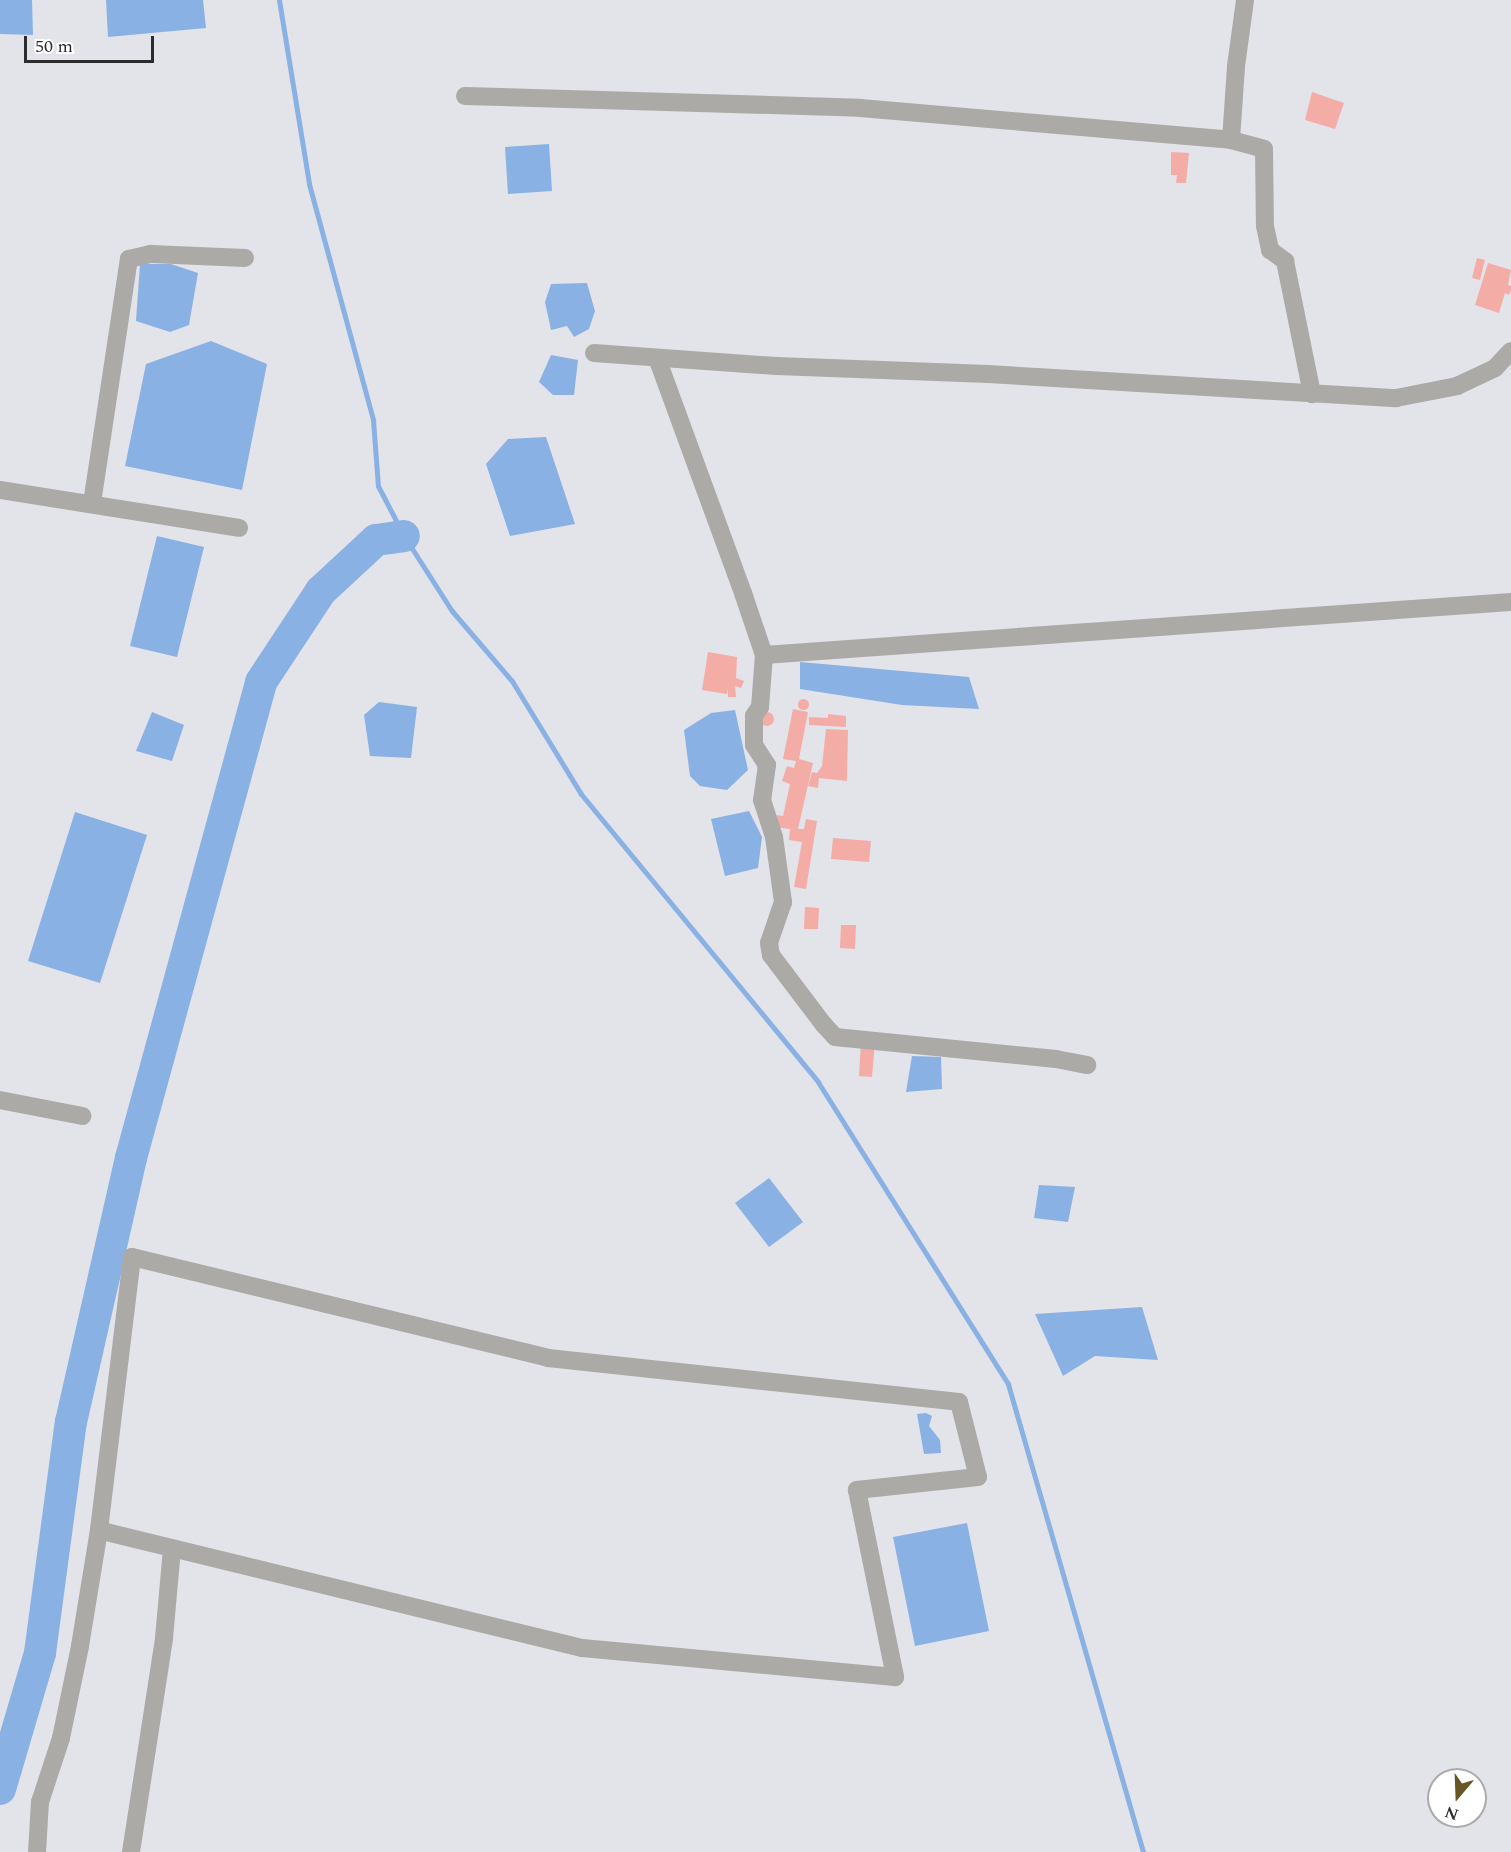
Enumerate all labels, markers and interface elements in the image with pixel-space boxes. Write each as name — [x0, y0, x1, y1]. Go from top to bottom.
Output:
scale bar — [27, 24, 158, 62]
text: 50 m — [35, 33, 73, 60]
north arrow — [1427, 1768, 1487, 1828]
text: N — [1442, 1800, 1462, 1827]

